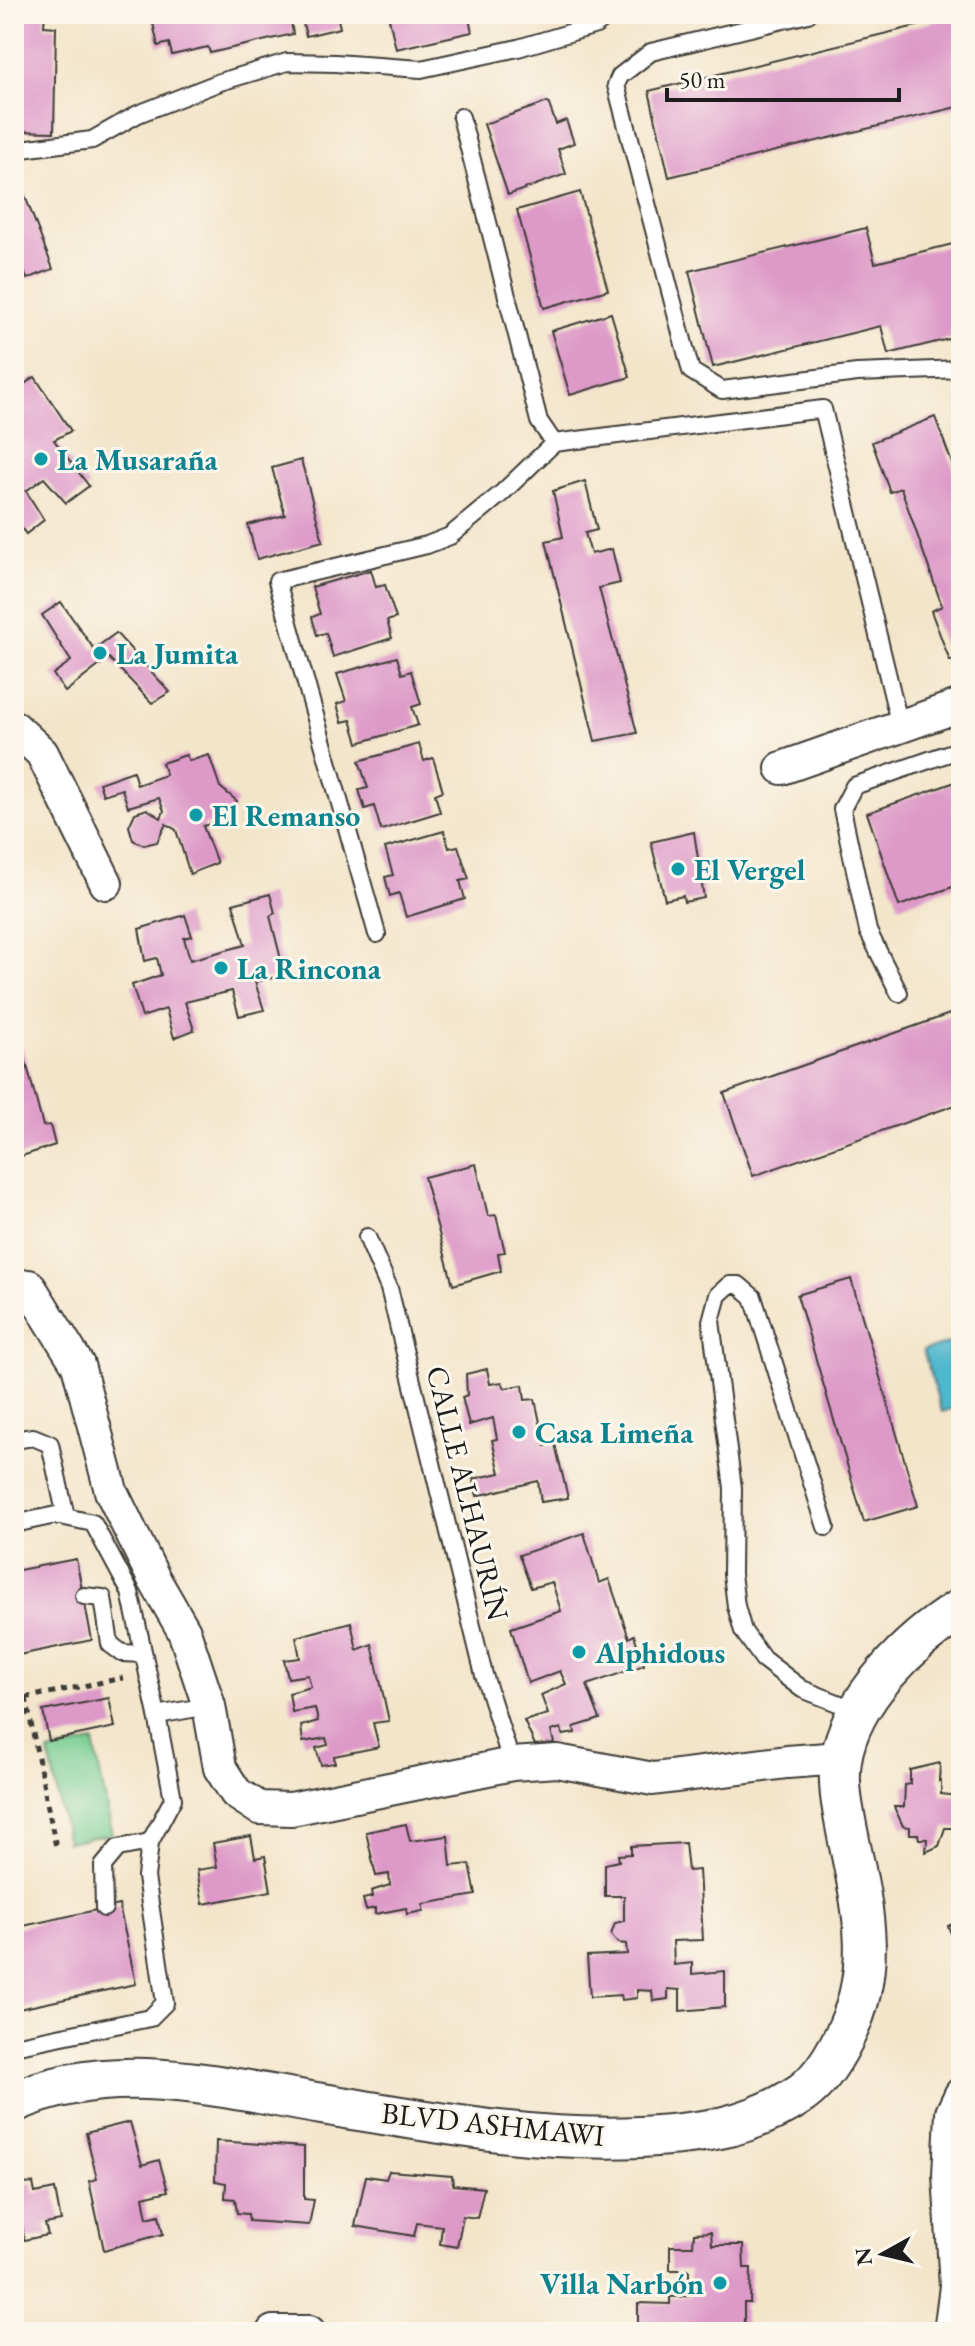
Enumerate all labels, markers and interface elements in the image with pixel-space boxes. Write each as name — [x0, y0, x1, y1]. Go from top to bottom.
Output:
scale bar — [667, 52, 899, 102]
text: 50 m — [679, 64, 726, 95]
place label: La Musaraña — [57, 440, 219, 479]
marker: La Musaraña — [32, 450, 50, 468]
place label: La Jumita — [116, 634, 239, 673]
marker: La Jumita — [91, 644, 109, 662]
place label: El Remanso — [212, 796, 360, 835]
marker: El Remanso — [187, 806, 205, 824]
place label: El Vergel — [694, 850, 806, 889]
marker: El Vergel — [669, 860, 687, 878]
place label: La Rincona — [237, 949, 382, 988]
marker: La Rincona — [212, 959, 230, 977]
street label: CALLE ALHAURÍN — [418, 1362, 519, 1624]
place label: Casa Limeña — [535, 1413, 694, 1452]
marker: Casa Limeña — [510, 1423, 528, 1441]
place label: Alphidous — [594, 1633, 725, 1672]
marker: Alphidous — [570, 1643, 588, 1661]
street label: BLVD ASHMAWI — [379, 2093, 607, 2155]
north arrow — [843, 2214, 923, 2294]
text: N — [848, 2246, 879, 2268]
place label: Villa Narbón — [540, 2264, 704, 2303]
marker: Villa Narbón — [711, 2274, 729, 2292]

